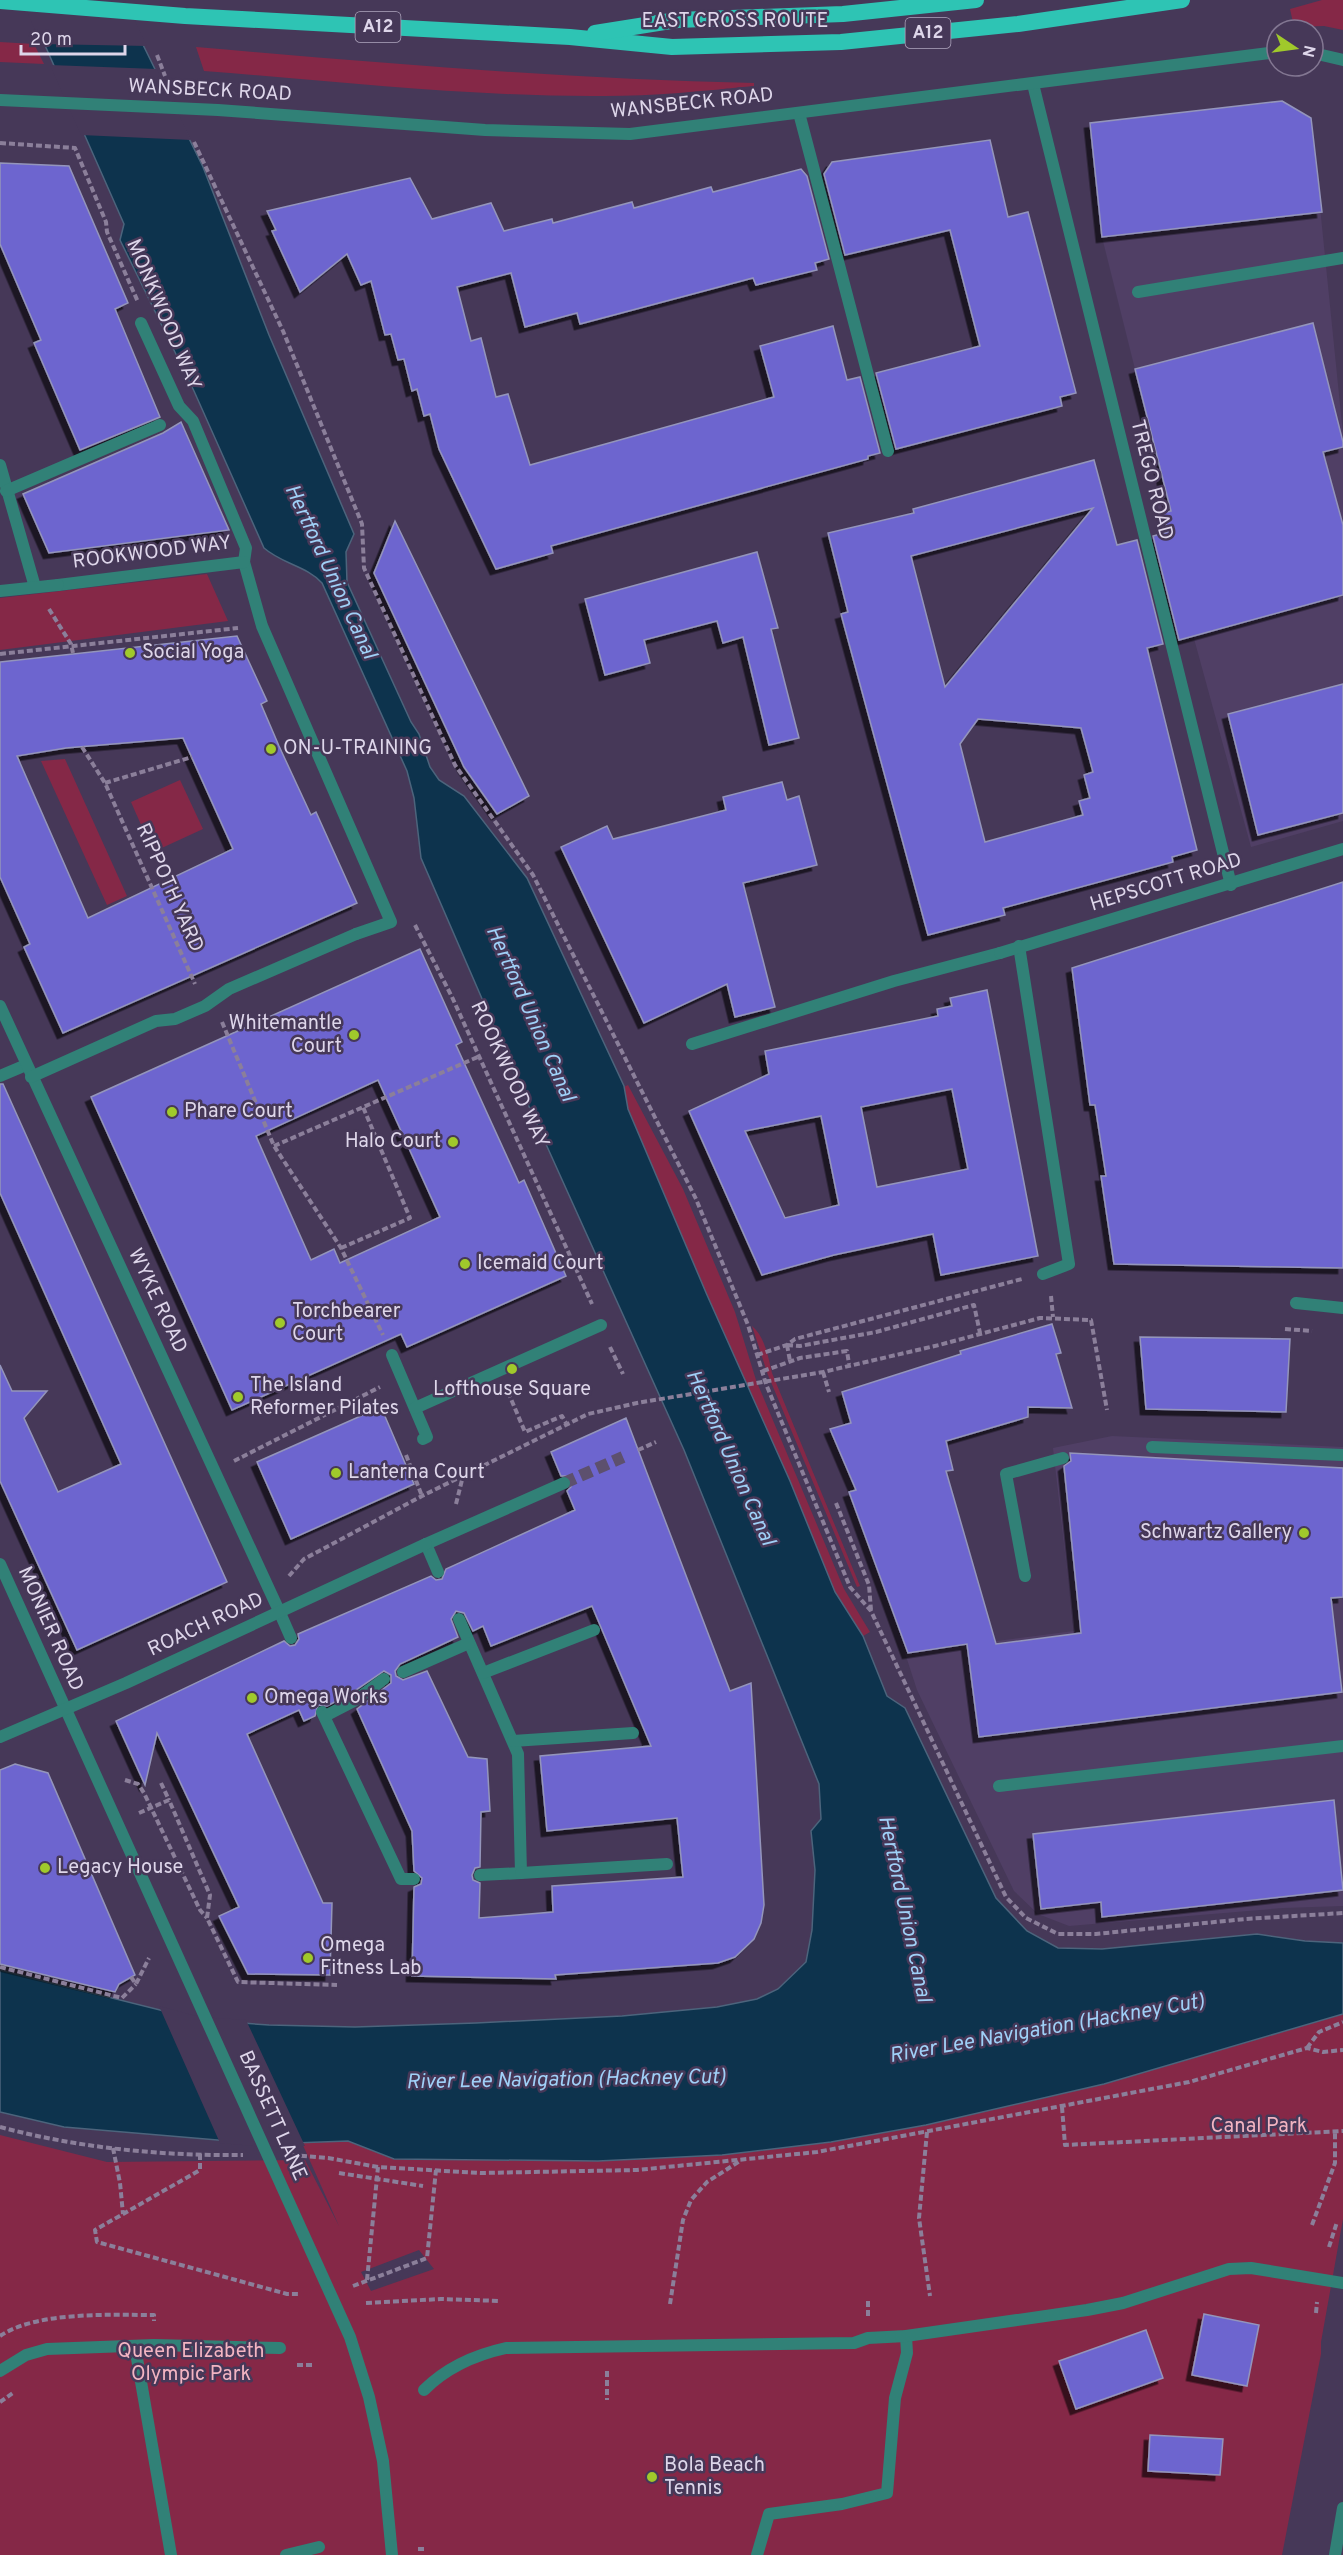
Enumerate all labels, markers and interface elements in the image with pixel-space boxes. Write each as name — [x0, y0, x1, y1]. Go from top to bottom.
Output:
street label: EAST CROSS ROUTE — [642, 9, 828, 35]
road number: A12 — [356, 12, 400, 42]
scale bar — [21, 18, 124, 56]
road number: A12 — [906, 18, 950, 48]
north arrow — [1265, 18, 1325, 78]
text: 20 m — [30, 29, 72, 52]
text: N — [1297, 43, 1319, 59]
street label: WANSBECK ROAD — [127, 74, 293, 108]
street label: WANSBECK ROAD — [609, 82, 775, 126]
street label: MONKWOOD WAY — [119, 235, 207, 395]
street label: TREGO ROAD — [1123, 417, 1179, 543]
water label: Hertford Union Canal — [278, 480, 383, 665]
street label: ROOKWOOD WAY — [71, 530, 233, 576]
place label: Social Yoga — [142, 640, 244, 666]
marker: Social Yoga — [123, 646, 137, 660]
place label: ON-U-TRAINING — [283, 736, 432, 762]
marker: ON-U-TRAINING — [264, 742, 278, 756]
street label: RIPPOTH YARD — [129, 819, 209, 957]
street label: HEPSCOTT ROAD — [1087, 848, 1245, 918]
water label: Hertford Union Canal — [479, 922, 582, 1108]
street label: ROOKWOOD WAY — [463, 997, 555, 1153]
place label: Whitemantle Court — [229, 1011, 342, 1060]
marker: Whitemantle Court — [347, 1028, 361, 1042]
place label: Phare Court — [184, 1099, 293, 1125]
marker: Phare Court — [165, 1105, 179, 1119]
place label: Halo Court — [345, 1129, 441, 1155]
marker: Halo Court — [446, 1135, 460, 1149]
street label: WYKE ROAD — [121, 1244, 193, 1358]
place label: Icemaid Court — [477, 1251, 604, 1277]
marker: Icemaid Court — [458, 1257, 472, 1271]
place label: Torchbearer Court — [292, 1299, 401, 1348]
marker: Torchbearer Court — [273, 1316, 287, 1330]
marker: Lofthouse Square — [505, 1362, 519, 1376]
water label: Hertford Union Canal — [679, 1366, 782, 1552]
place label: The Island Reformer Pilates — [250, 1373, 399, 1422]
place label: Lofthouse Square — [433, 1377, 591, 1403]
marker: The Island Reformer Pilates — [231, 1390, 245, 1404]
place label: Lanterna Court — [348, 1460, 485, 1486]
marker: Lanterna Court — [329, 1466, 343, 1480]
place label: Schwartz Gallery — [1140, 1520, 1292, 1546]
marker: Schwartz Gallery — [1297, 1526, 1311, 1540]
street label: MONIER ROAD — [11, 1563, 89, 1695]
street label: ROACH ROAD — [144, 1587, 268, 1663]
place label: Omega Works — [264, 1685, 388, 1711]
marker: Omega Works — [245, 1691, 259, 1705]
water label: Hertford Union Canal — [871, 1813, 937, 2006]
place label: Legacy House — [57, 1855, 183, 1881]
marker: Legacy House — [38, 1861, 52, 1875]
place label: Omega Fitness Lab — [320, 1933, 422, 1982]
marker: Omega Fitness Lab — [301, 1951, 315, 1965]
water label: River Lee Navigation (Hackney Cut) — [887, 1988, 1207, 2070]
street label: BASSETT LANE — [232, 2047, 312, 2185]
water label: River Lee Navigation (Hackney Cut) — [406, 2064, 726, 2096]
park label: Canal Park — [1211, 2114, 1307, 2140]
park label: Queen Elizabeth Olympic Park — [117, 2339, 265, 2388]
place label: Bola Beach Tennis — [664, 2453, 765, 2502]
marker: Bola Beach Tennis — [645, 2470, 659, 2484]

